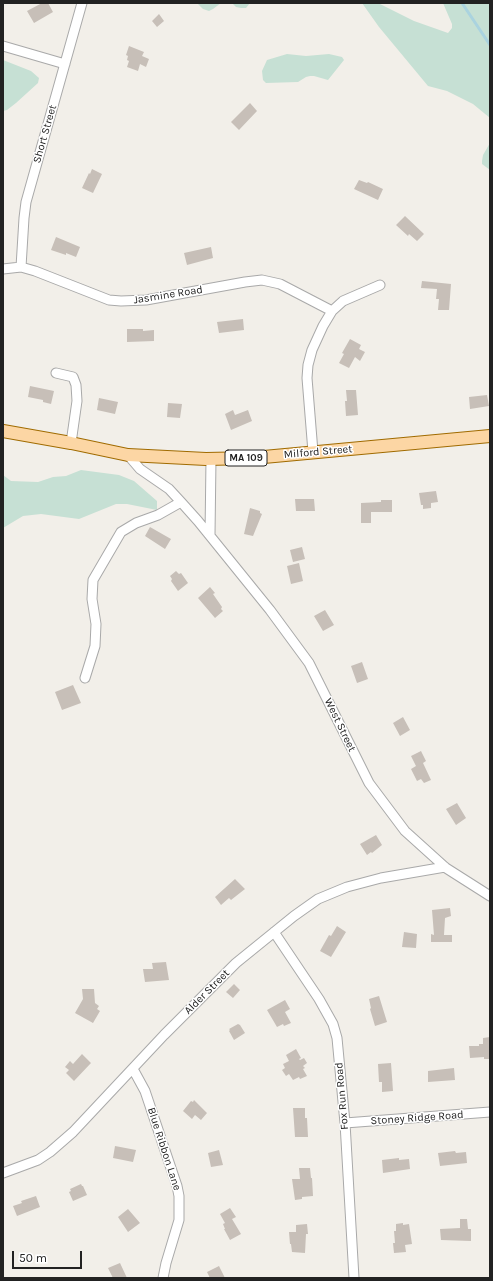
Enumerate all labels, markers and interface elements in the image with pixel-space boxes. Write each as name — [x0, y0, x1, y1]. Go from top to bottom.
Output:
street label: Short Street — [30, 103, 60, 165]
street label: Jasmine Road — [132, 283, 204, 307]
street label: Milford Street — [283, 442, 353, 462]
road number: MA 109 — [225, 450, 267, 466]
street label: West Street — [321, 696, 359, 754]
street label: Alder Street — [182, 967, 232, 1017]
street label: Fox Run Road — [332, 1062, 352, 1130]
street label: Blue Ribbon Lane — [144, 1106, 184, 1192]
street label: Stoney Ridge Road — [370, 1108, 464, 1128]
scale bar — [14, 1243, 84, 1269]
text: 50 m — [19, 1251, 47, 1265]

